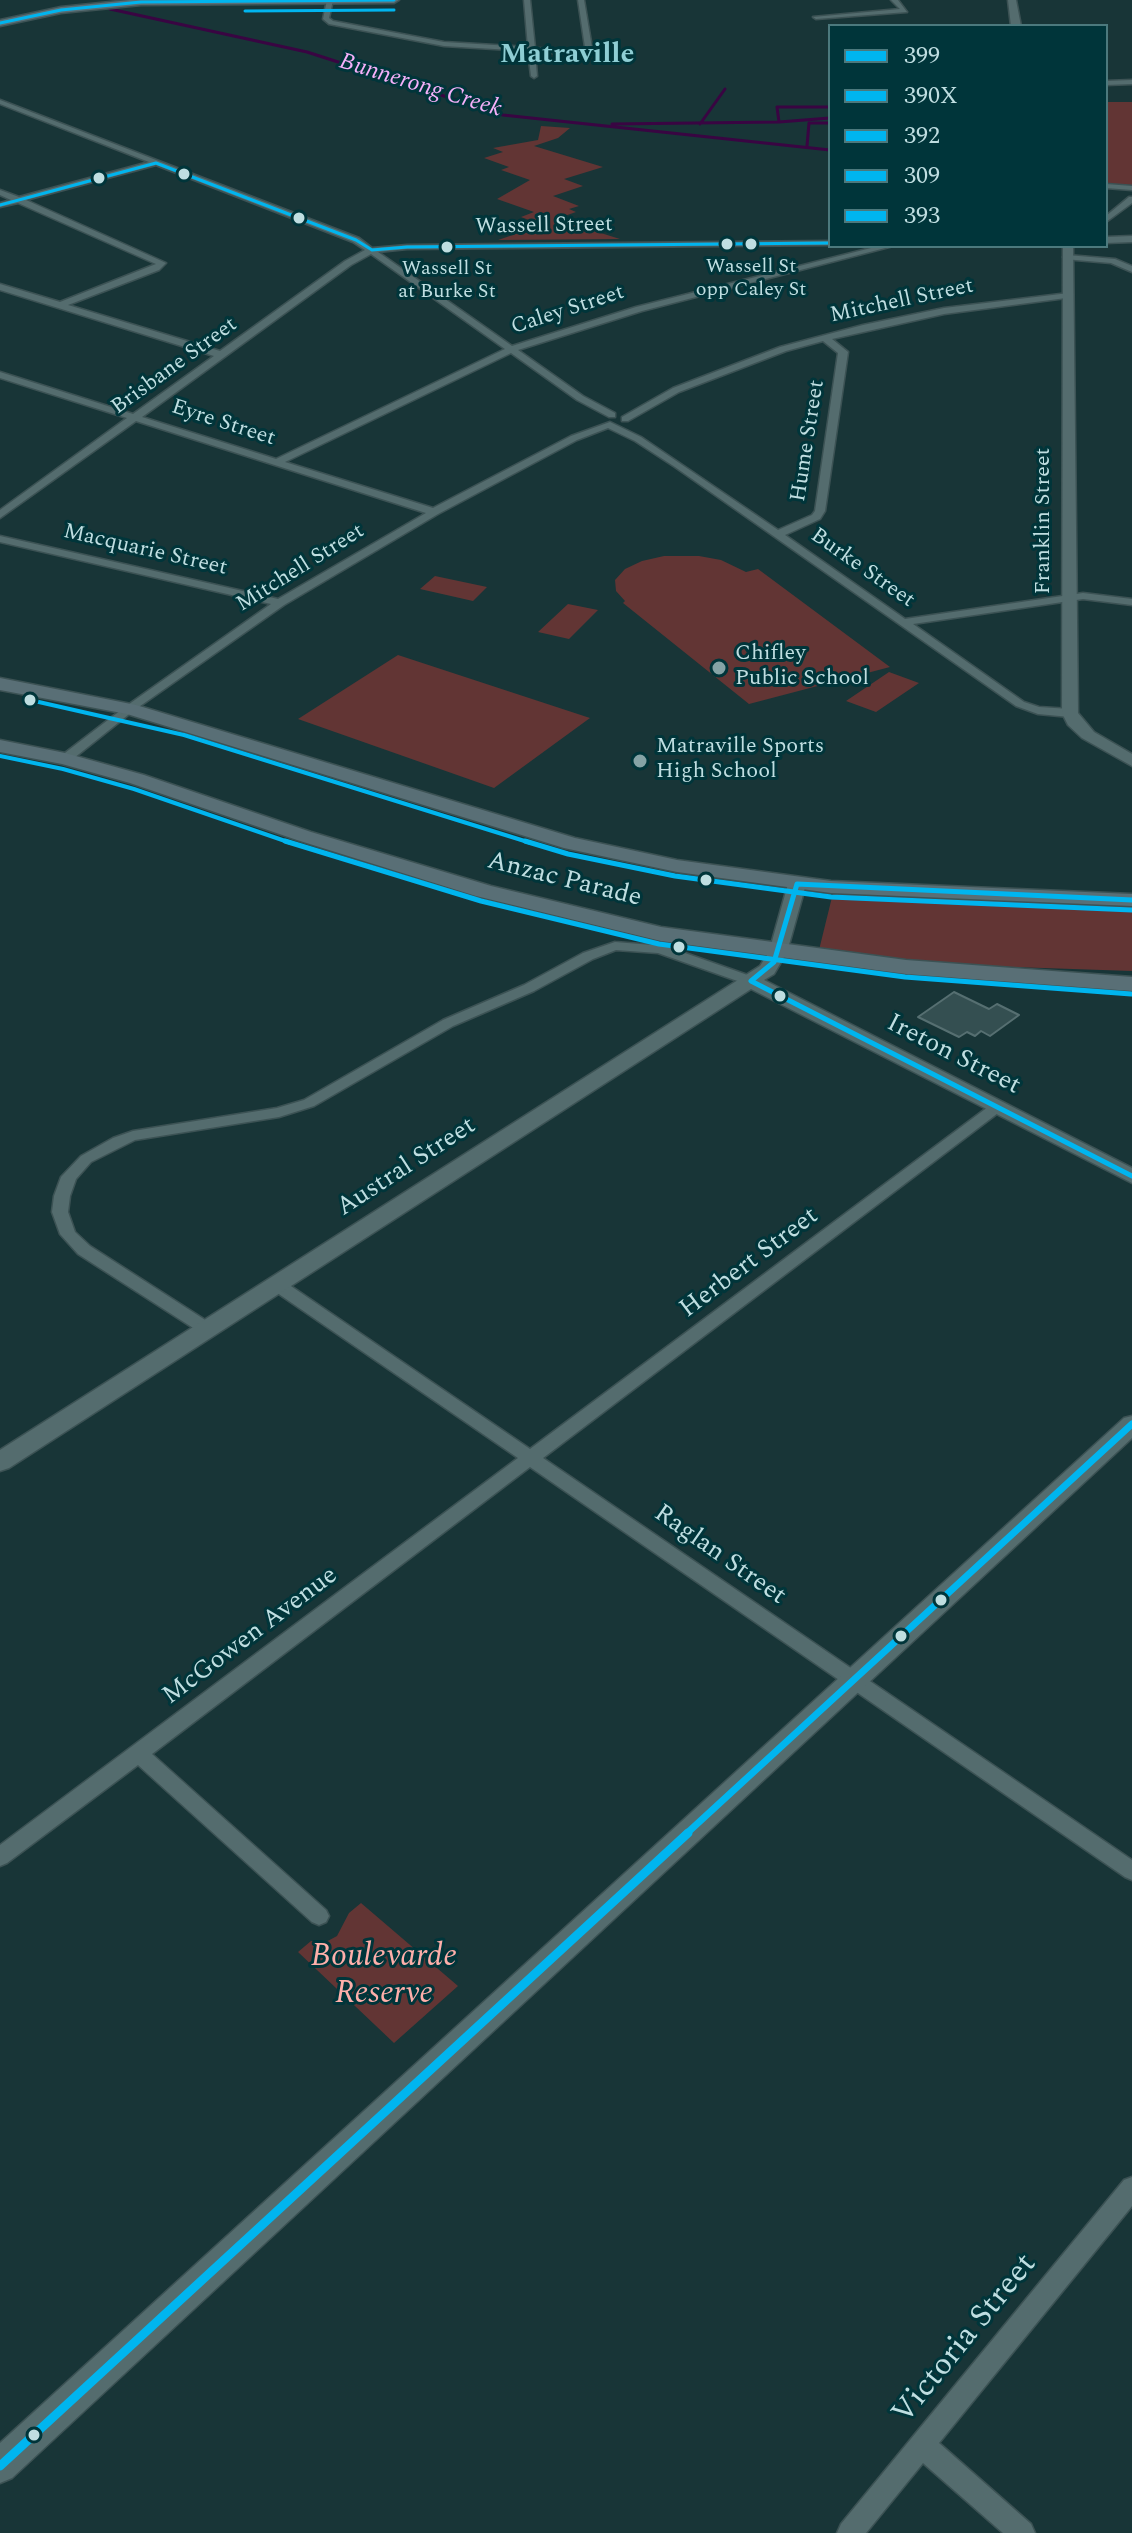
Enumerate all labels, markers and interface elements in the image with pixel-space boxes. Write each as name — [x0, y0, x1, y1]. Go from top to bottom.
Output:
legend — [828, 24, 1108, 248]
text: 399 — [904, 38, 940, 74]
district label: Matraville — [500, 40, 634, 74]
water label: Bunnerong Creek — [335, 49, 505, 125]
text: 390X — [904, 78, 958, 114]
text: 392 — [904, 118, 940, 154]
text: 309 — [904, 158, 940, 194]
unlabelled marker — [176, 166, 192, 182]
unlabelled marker — [91, 170, 107, 186]
text: 393 — [904, 198, 940, 234]
unlabelled marker — [291, 210, 307, 226]
street label: Wassell Street — [475, 213, 613, 241]
unlabelled marker — [719, 236, 735, 252]
marker: Wassell St opp Caley St — [743, 236, 759, 252]
marker: Wassell St at Burke St — [439, 239, 455, 255]
place label: Wassell St opp Caley St — [696, 256, 806, 303]
place label: Wassell St at Burke St — [398, 258, 496, 305]
street label: Mitchell Street — [828, 274, 976, 330]
street label: Caley Street — [508, 280, 628, 342]
street label: Brisbane Street — [107, 312, 243, 422]
street label: Hume Street — [786, 378, 832, 504]
street label: Eyre Street — [168, 395, 278, 453]
street label: Franklin Street — [1032, 448, 1058, 594]
street label: Macquarie Street — [61, 519, 229, 583]
street label: Mitchell Street — [232, 519, 370, 619]
street label: Burke Street — [805, 523, 919, 615]
place label: Chifley Public School — [735, 642, 869, 694]
marker: Chifley Public School — [710, 659, 728, 677]
unlabelled marker — [22, 692, 38, 708]
place label: Matraville Sports High School — [656, 735, 824, 786]
marker: Matraville Sports High School — [631, 752, 649, 770]
street label: Anzac Parade — [484, 847, 644, 915]
unlabelled marker — [698, 872, 714, 888]
unlabelled marker — [671, 939, 687, 955]
unlabelled marker — [772, 988, 788, 1004]
street label: Ireton Street — [881, 1009, 1025, 1103]
street label: Austral Street — [332, 1111, 482, 1225]
street label: Herbert Street — [675, 1202, 825, 1326]
street label: Raglan Street — [647, 1499, 791, 1613]
street label: McGowen Avenue — [157, 1561, 345, 1713]
unlabelled marker — [933, 1592, 949, 1608]
unlabelled marker — [893, 1628, 909, 1644]
park label: Boulevarde Reserve — [311, 1940, 457, 2015]
street label: Victoria Street — [886, 2247, 1046, 2433]
unlabelled marker — [26, 2427, 42, 2443]

